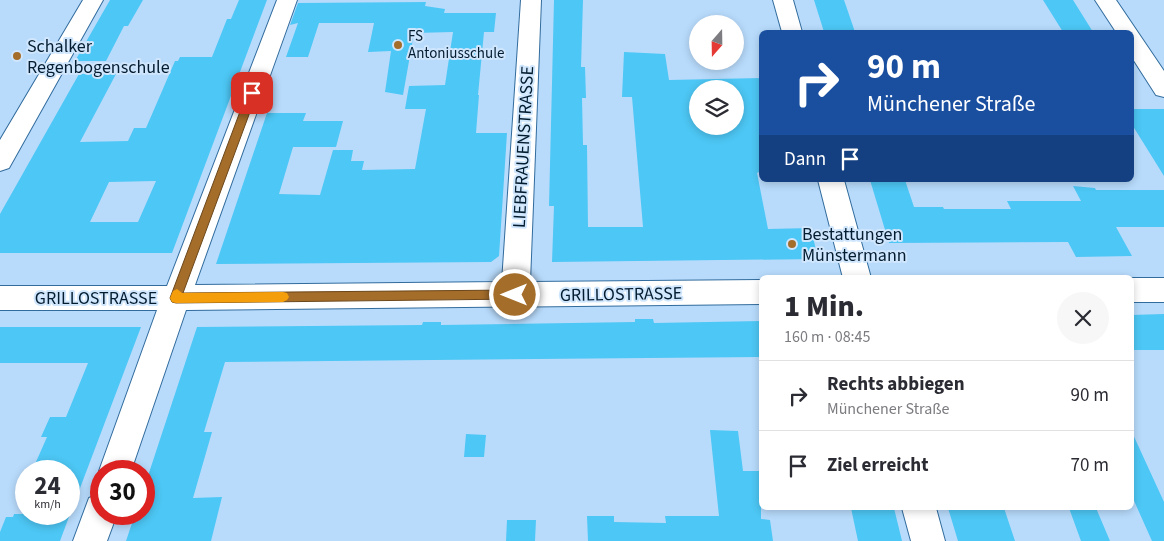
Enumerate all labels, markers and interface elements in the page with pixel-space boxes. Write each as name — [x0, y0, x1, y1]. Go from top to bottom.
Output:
north arrow — [689, 15, 744, 70]
map controls — [689, 15, 744, 135]
place label: FS Antoniusschule — [408, 26, 504, 64]
place label: Schalker Regenbogenschule — [27, 34, 170, 80]
marker: FS Antoniusschule — [392, 39, 404, 51]
text: 90 m — [867, 42, 941, 92]
marker: Schalker Regenbogenschule — [11, 50, 23, 62]
icon: right — [784, 50, 849, 115]
street label: LIEBFRAUENSTRASSE — [507, 65, 540, 229]
pin — [231, 72, 273, 114]
icon: arrive — [238, 79, 266, 107]
button: layers — [689, 80, 744, 135]
text: Münchener Straße — [867, 88, 1035, 120]
icon: arrive — [836, 145, 864, 173]
text: Dann — [784, 146, 826, 173]
place label: Bestattungen Münstermann — [802, 222, 907, 268]
marker: Bestattungen Münstermann — [786, 238, 798, 250]
position arrow — [488, 268, 540, 320]
street label: GRILLOSTRASSE — [560, 281, 682, 308]
text: 1 Min. — [784, 285, 864, 328]
street label: GRILLOSTRASSE — [35, 286, 157, 311]
button: close — [1057, 292, 1109, 344]
text: 160 m · 08:45 — [784, 326, 871, 348]
text: Rechts abbiegen — [827, 371, 965, 398]
icon: right — [784, 382, 812, 410]
text: 90 m — [1071, 382, 1109, 409]
text: Münchener Straße — [827, 398, 949, 420]
icon: arrive — [784, 452, 812, 480]
text: Ziel erreicht — [827, 452, 928, 479]
text: 70 m — [1071, 452, 1109, 479]
speed limit sign: 30 — [90, 460, 155, 525]
text: 24 — [34, 468, 61, 504]
text: km/h — [34, 496, 61, 513]

